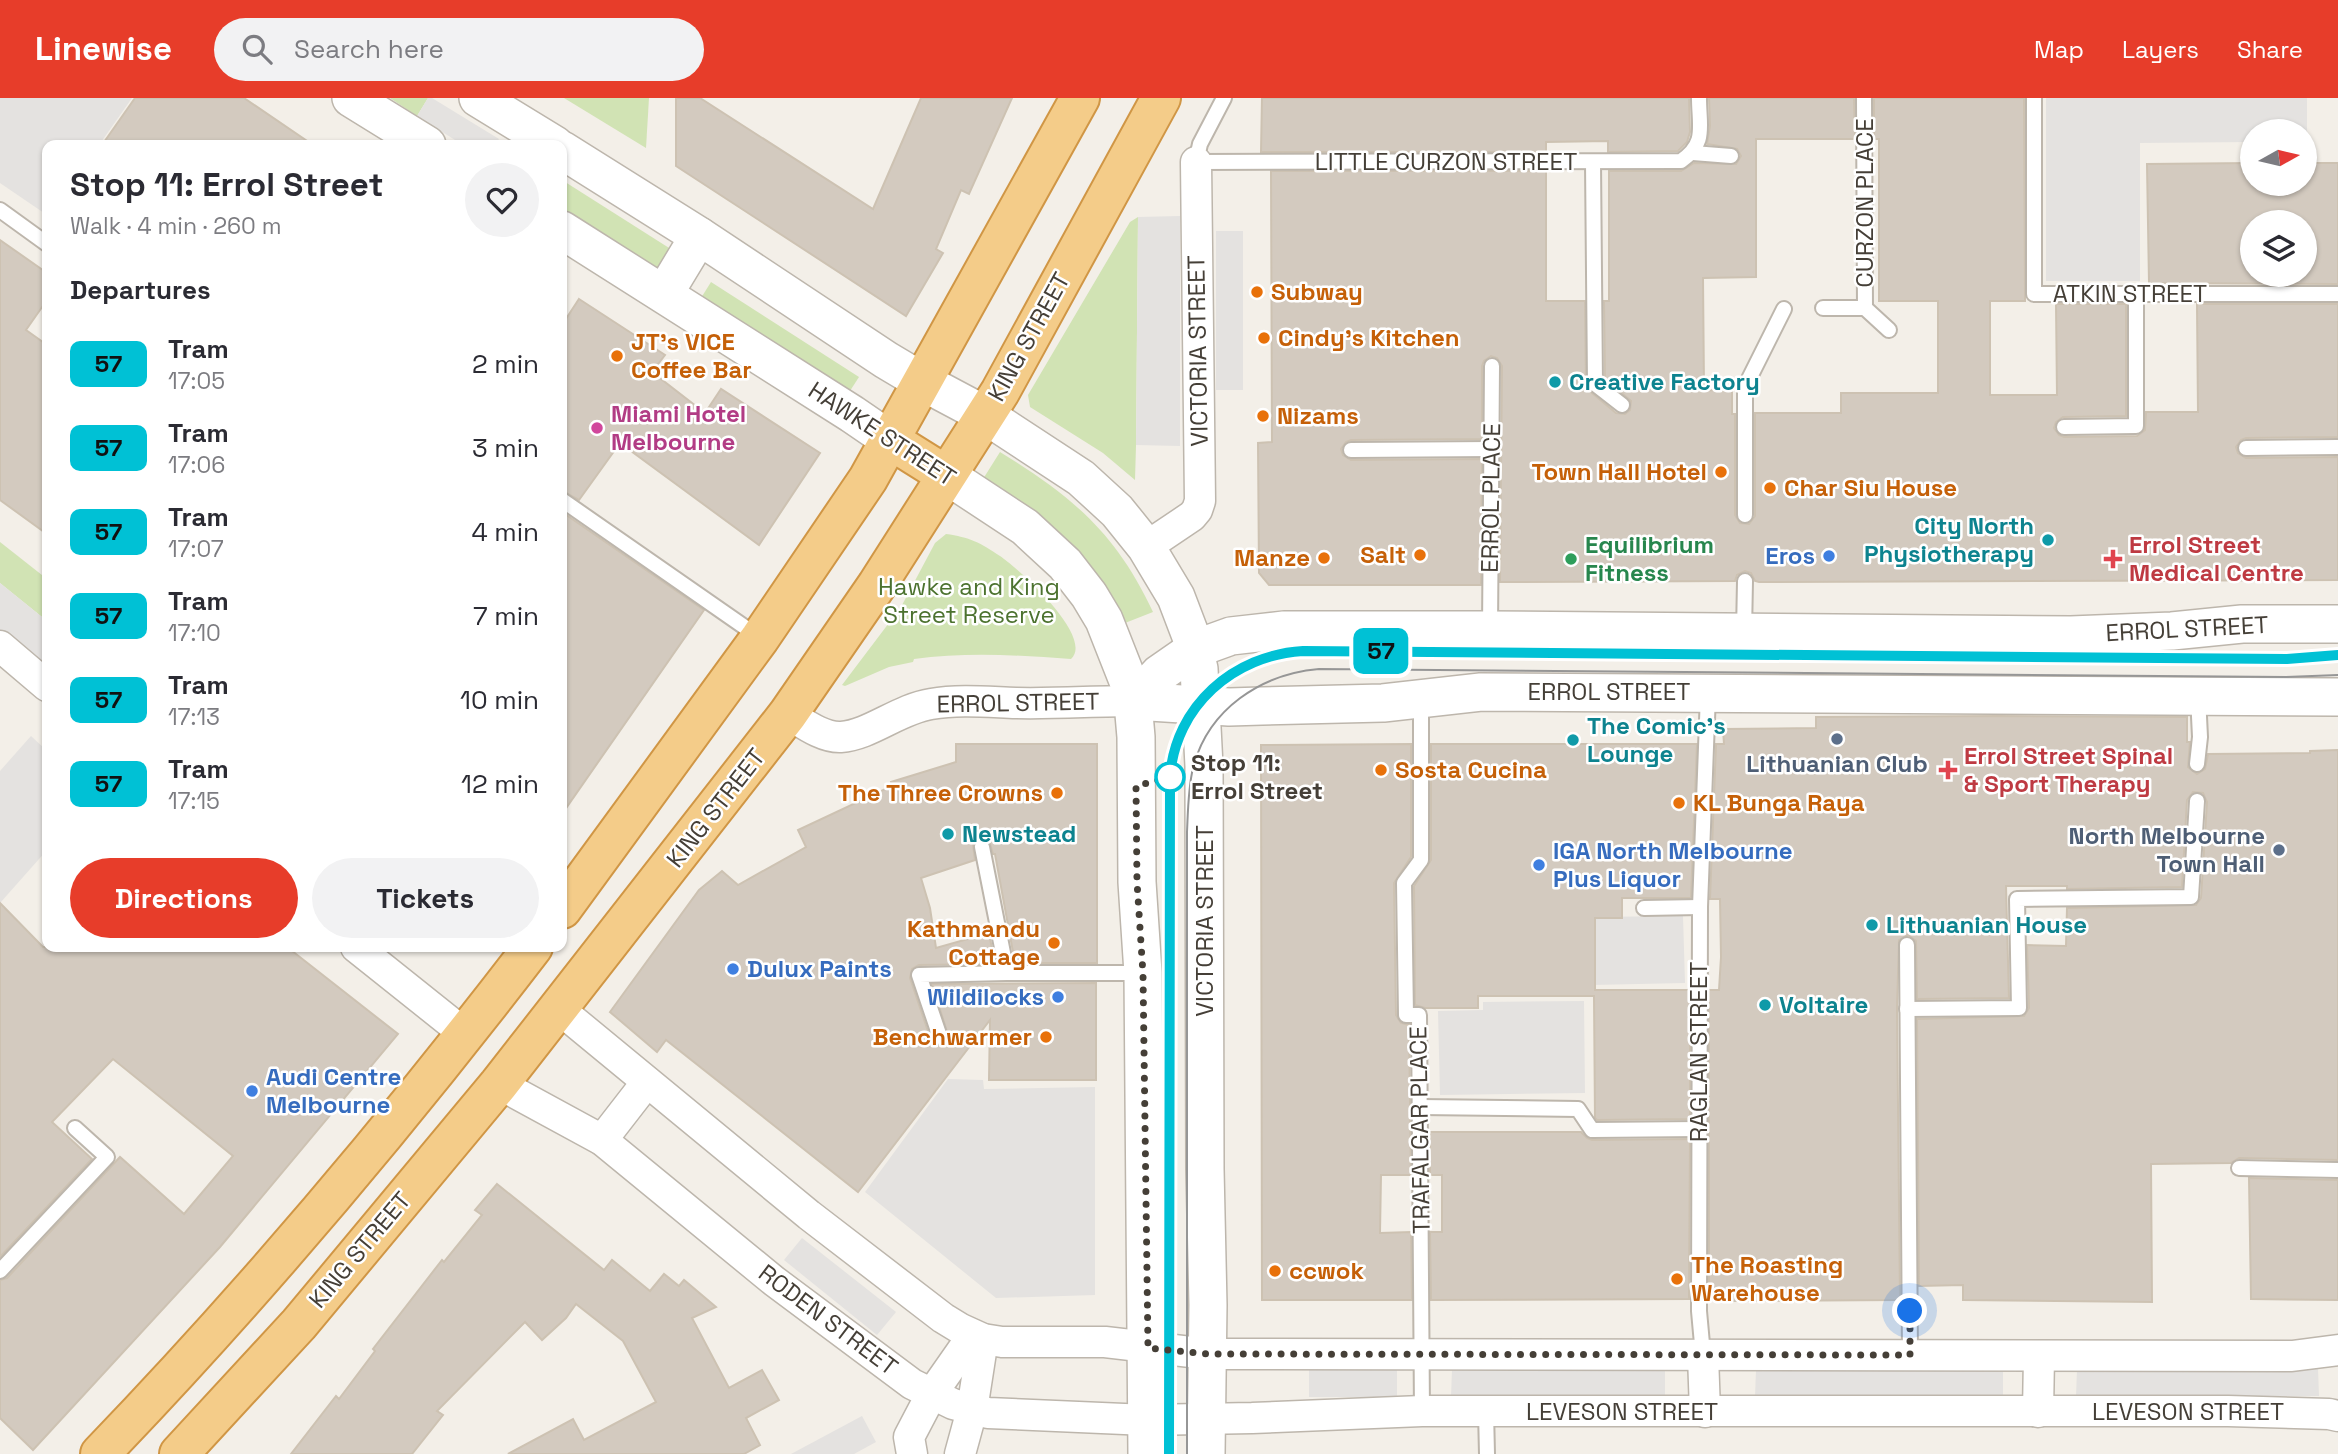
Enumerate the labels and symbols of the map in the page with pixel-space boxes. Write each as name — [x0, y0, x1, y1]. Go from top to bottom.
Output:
street label: CURZON PLACE — [1849, 118, 1880, 288]
north arrow — [2240, 119, 2317, 196]
street label: LITTLE CURZON STREET — [1315, 146, 1577, 177]
street label: VICTORIA STREET — [1180, 255, 1215, 447]
street label: KING STREET — [980, 267, 1077, 407]
place label: Subway — [1271, 276, 1363, 307]
street label: ATKIN STREET — [2053, 278, 2207, 309]
marker: Subway — [1249, 284, 1265, 300]
place label: Cindy's Kitchen — [1278, 322, 1460, 353]
place label: JT's VICE Coffee Bar — [631, 326, 752, 385]
marker: Cindy's Kitchen — [1256, 330, 1272, 346]
marker: JT's VICE Coffee Bar — [609, 348, 625, 364]
place label: Creative Factory — [1569, 366, 1760, 397]
street label: HAWKE STREET — [803, 374, 962, 493]
marker: Creative Factory — [1547, 374, 1563, 390]
place label: Miami Hotel Melbourne — [611, 398, 746, 457]
place label: Nizams — [1277, 400, 1359, 431]
marker: Nizams — [1255, 408, 1271, 424]
marker: Miami Hotel Melbourne — [589, 420, 605, 436]
street label: ERROL PLACE — [1474, 423, 1507, 573]
place label: Town Hall Hotel — [1532, 456, 1707, 487]
marker: Town Hall Hotel — [1713, 464, 1729, 480]
place label: Char Siu House — [1784, 472, 1957, 503]
marker: Char Siu House — [1762, 480, 1778, 496]
place label: City North Physiotherapy — [1864, 510, 2034, 569]
place label: Equilibrium Fitness — [1585, 529, 1714, 588]
place label: Errol Street Medical Centre — [2129, 529, 2304, 588]
marker: City North Physiotherapy — [2040, 532, 2056, 548]
place label: Salt — [1360, 539, 1406, 570]
place label: Eros — [1765, 540, 1815, 571]
place label: Manze — [1234, 542, 1310, 573]
marker: Salt — [1412, 547, 1428, 563]
marker: Eros — [1821, 548, 1837, 564]
marker: Errol Street Medical Centre — [2103, 549, 2123, 569]
marker: Manze — [1316, 550, 1332, 566]
marker: Equilibrium Fitness — [1563, 551, 1579, 567]
park label: Hawke and King Street Reserve — [878, 571, 1060, 630]
street label: ERROL STREET — [2105, 609, 2269, 648]
line badge: 57 — [1350, 628, 1412, 674]
street label: ERROL STREET — [1528, 676, 1690, 707]
street label: ERROL STREET — [936, 686, 1100, 719]
place label: The Comic's Lounge — [1587, 710, 1726, 769]
marker: Lithuanian Club — [1829, 731, 1845, 747]
marker: The Comic's Lounge — [1565, 732, 1581, 748]
place label: Errol Street Spinal & Sport Therapy — [1964, 740, 2173, 799]
street label: KING STREET — [659, 742, 772, 874]
place label: Stop 11: Errol Street — [1191, 747, 1323, 806]
place label: Lithuanian Club — [1746, 748, 1928, 779]
place label: Sosta Cucina — [1395, 754, 1547, 785]
marker: Errol Street Spinal & Sport Therapy — [1938, 760, 1958, 780]
marker: Stop 11: Errol Street — [1155, 762, 1185, 792]
marker: Sosta Cucina — [1373, 762, 1389, 778]
place label: The Three Crowns — [838, 777, 1043, 808]
marker: The Three Crowns — [1049, 785, 1065, 801]
place label: KL Bunga Raya — [1693, 787, 1865, 818]
marker: KL Bunga Raya — [1671, 795, 1687, 811]
place label: Newstead — [962, 818, 1076, 849]
place label: North Melbourne Town Hall — [2069, 820, 2265, 879]
street label: VICTORIA STREET — [1189, 825, 1220, 1017]
marker: Newstead — [940, 826, 956, 842]
place label: IGA North Melbourne Plus Liquor — [1553, 835, 1793, 894]
marker: North Melbourne Town Hall — [2271, 842, 2287, 858]
marker: IGA North Melbourne Plus Liquor — [1531, 857, 1547, 873]
place label: Lithuanian House — [1886, 909, 2087, 940]
place label: Kathmandu Cottage — [907, 913, 1040, 972]
marker: Lithuanian House — [1864, 917, 1880, 933]
marker: Kathmandu Cottage — [1046, 935, 1062, 951]
place label: Dulux Paints — [747, 953, 892, 984]
marker: Dulux Paints — [725, 961, 741, 977]
street label: RAGLAN STREET — [1683, 962, 1714, 1142]
place label: Wildilocks — [927, 981, 1044, 1012]
marker: Wildilocks — [1050, 989, 1066, 1005]
place label: Voltaire — [1779, 989, 1868, 1020]
marker: Voltaire — [1757, 997, 1773, 1013]
place label: Benchwarmer — [873, 1021, 1032, 1052]
street label: TRAFALGAR PLACE — [1402, 1026, 1437, 1234]
marker: Benchwarmer — [1038, 1029, 1054, 1045]
place label: Audi Centre Melbourne — [266, 1061, 401, 1120]
marker: Audi Centre Melbourne — [244, 1083, 260, 1099]
street label: KING STREET — [302, 1185, 417, 1314]
place label: The Roasting Warehouse — [1691, 1249, 1843, 1308]
place label: ccwok — [1289, 1255, 1365, 1286]
street label: RODEN STREET — [752, 1257, 904, 1382]
marker: ccwok — [1267, 1263, 1283, 1279]
marker: The Roasting Warehouse — [1669, 1271, 1685, 1287]
your location — [1892, 1293, 1927, 1328]
street label: LEVESON STREET — [1526, 1396, 1718, 1427]
street label: LEVESON STREET — [2092, 1396, 2284, 1427]

